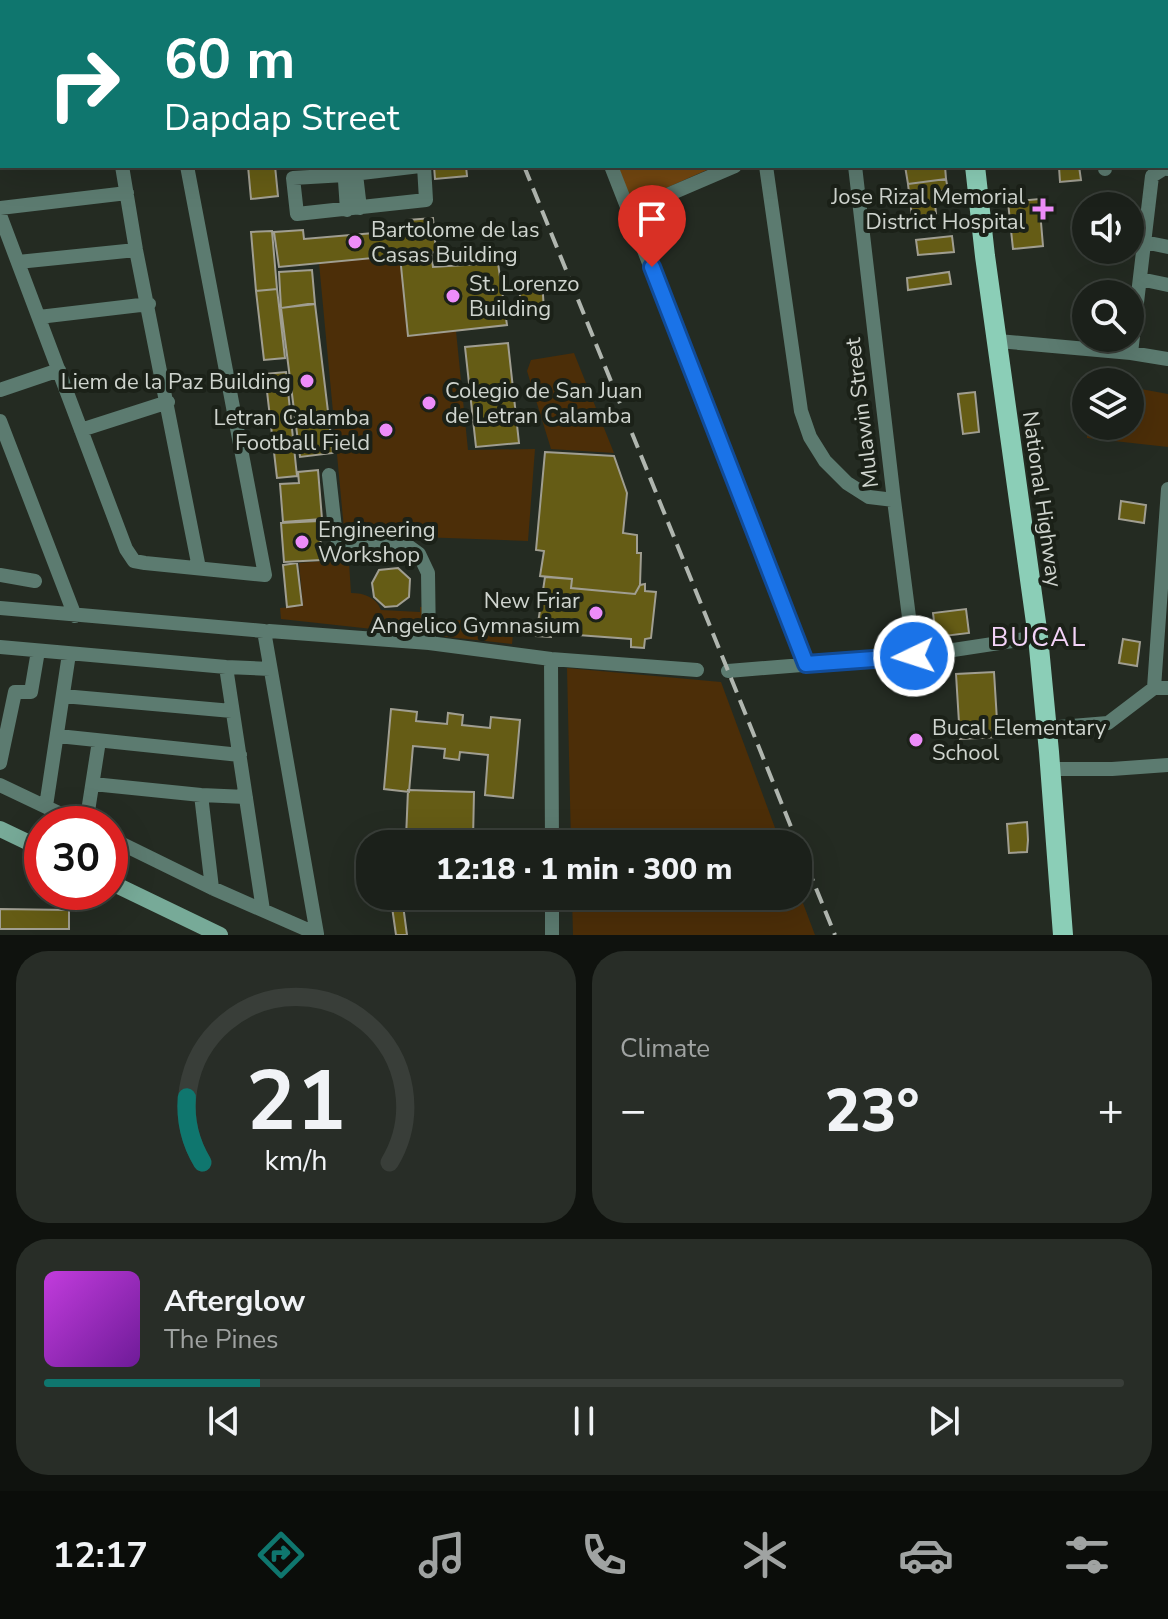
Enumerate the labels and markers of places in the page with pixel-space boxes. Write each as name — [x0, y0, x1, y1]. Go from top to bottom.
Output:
place label: Jose Rizal Memorial District Hospital — [830, 182, 1025, 237]
pin — [618, 185, 686, 267]
marker: Jose Rizal Memorial District Hospital — [1032, 198, 1054, 220]
place label: Bartolome de las Casas Building — [371, 215, 540, 270]
marker: Bartolome de las Casas Building — [346, 233, 364, 251]
place label: St. Lorenzo Building — [469, 269, 579, 324]
marker: St. Lorenzo Building — [444, 287, 462, 305]
place label: Liem de la Paz Building — [61, 367, 291, 397]
marker: Liem de la Paz Building — [298, 372, 316, 390]
place label: Colegio de San Juan de Letran Calamba — [445, 376, 642, 431]
marker: Colegio de San Juan de Letran Calamba — [420, 394, 438, 412]
place label: Letran Calamba Football Field — [214, 403, 370, 458]
marker: Letran Calamba Football Field — [377, 421, 395, 439]
place label: Engineering Workshop — [318, 515, 436, 570]
marker: Engineering Workshop — [293, 533, 311, 551]
place label: New Friar Angelico Gymnasium — [370, 586, 580, 641]
marker: New Friar Angelico Gymnasium — [587, 604, 605, 622]
place label: Bucal Elementary School — [932, 713, 1107, 768]
marker: Bucal Elementary School — [907, 731, 925, 749]

